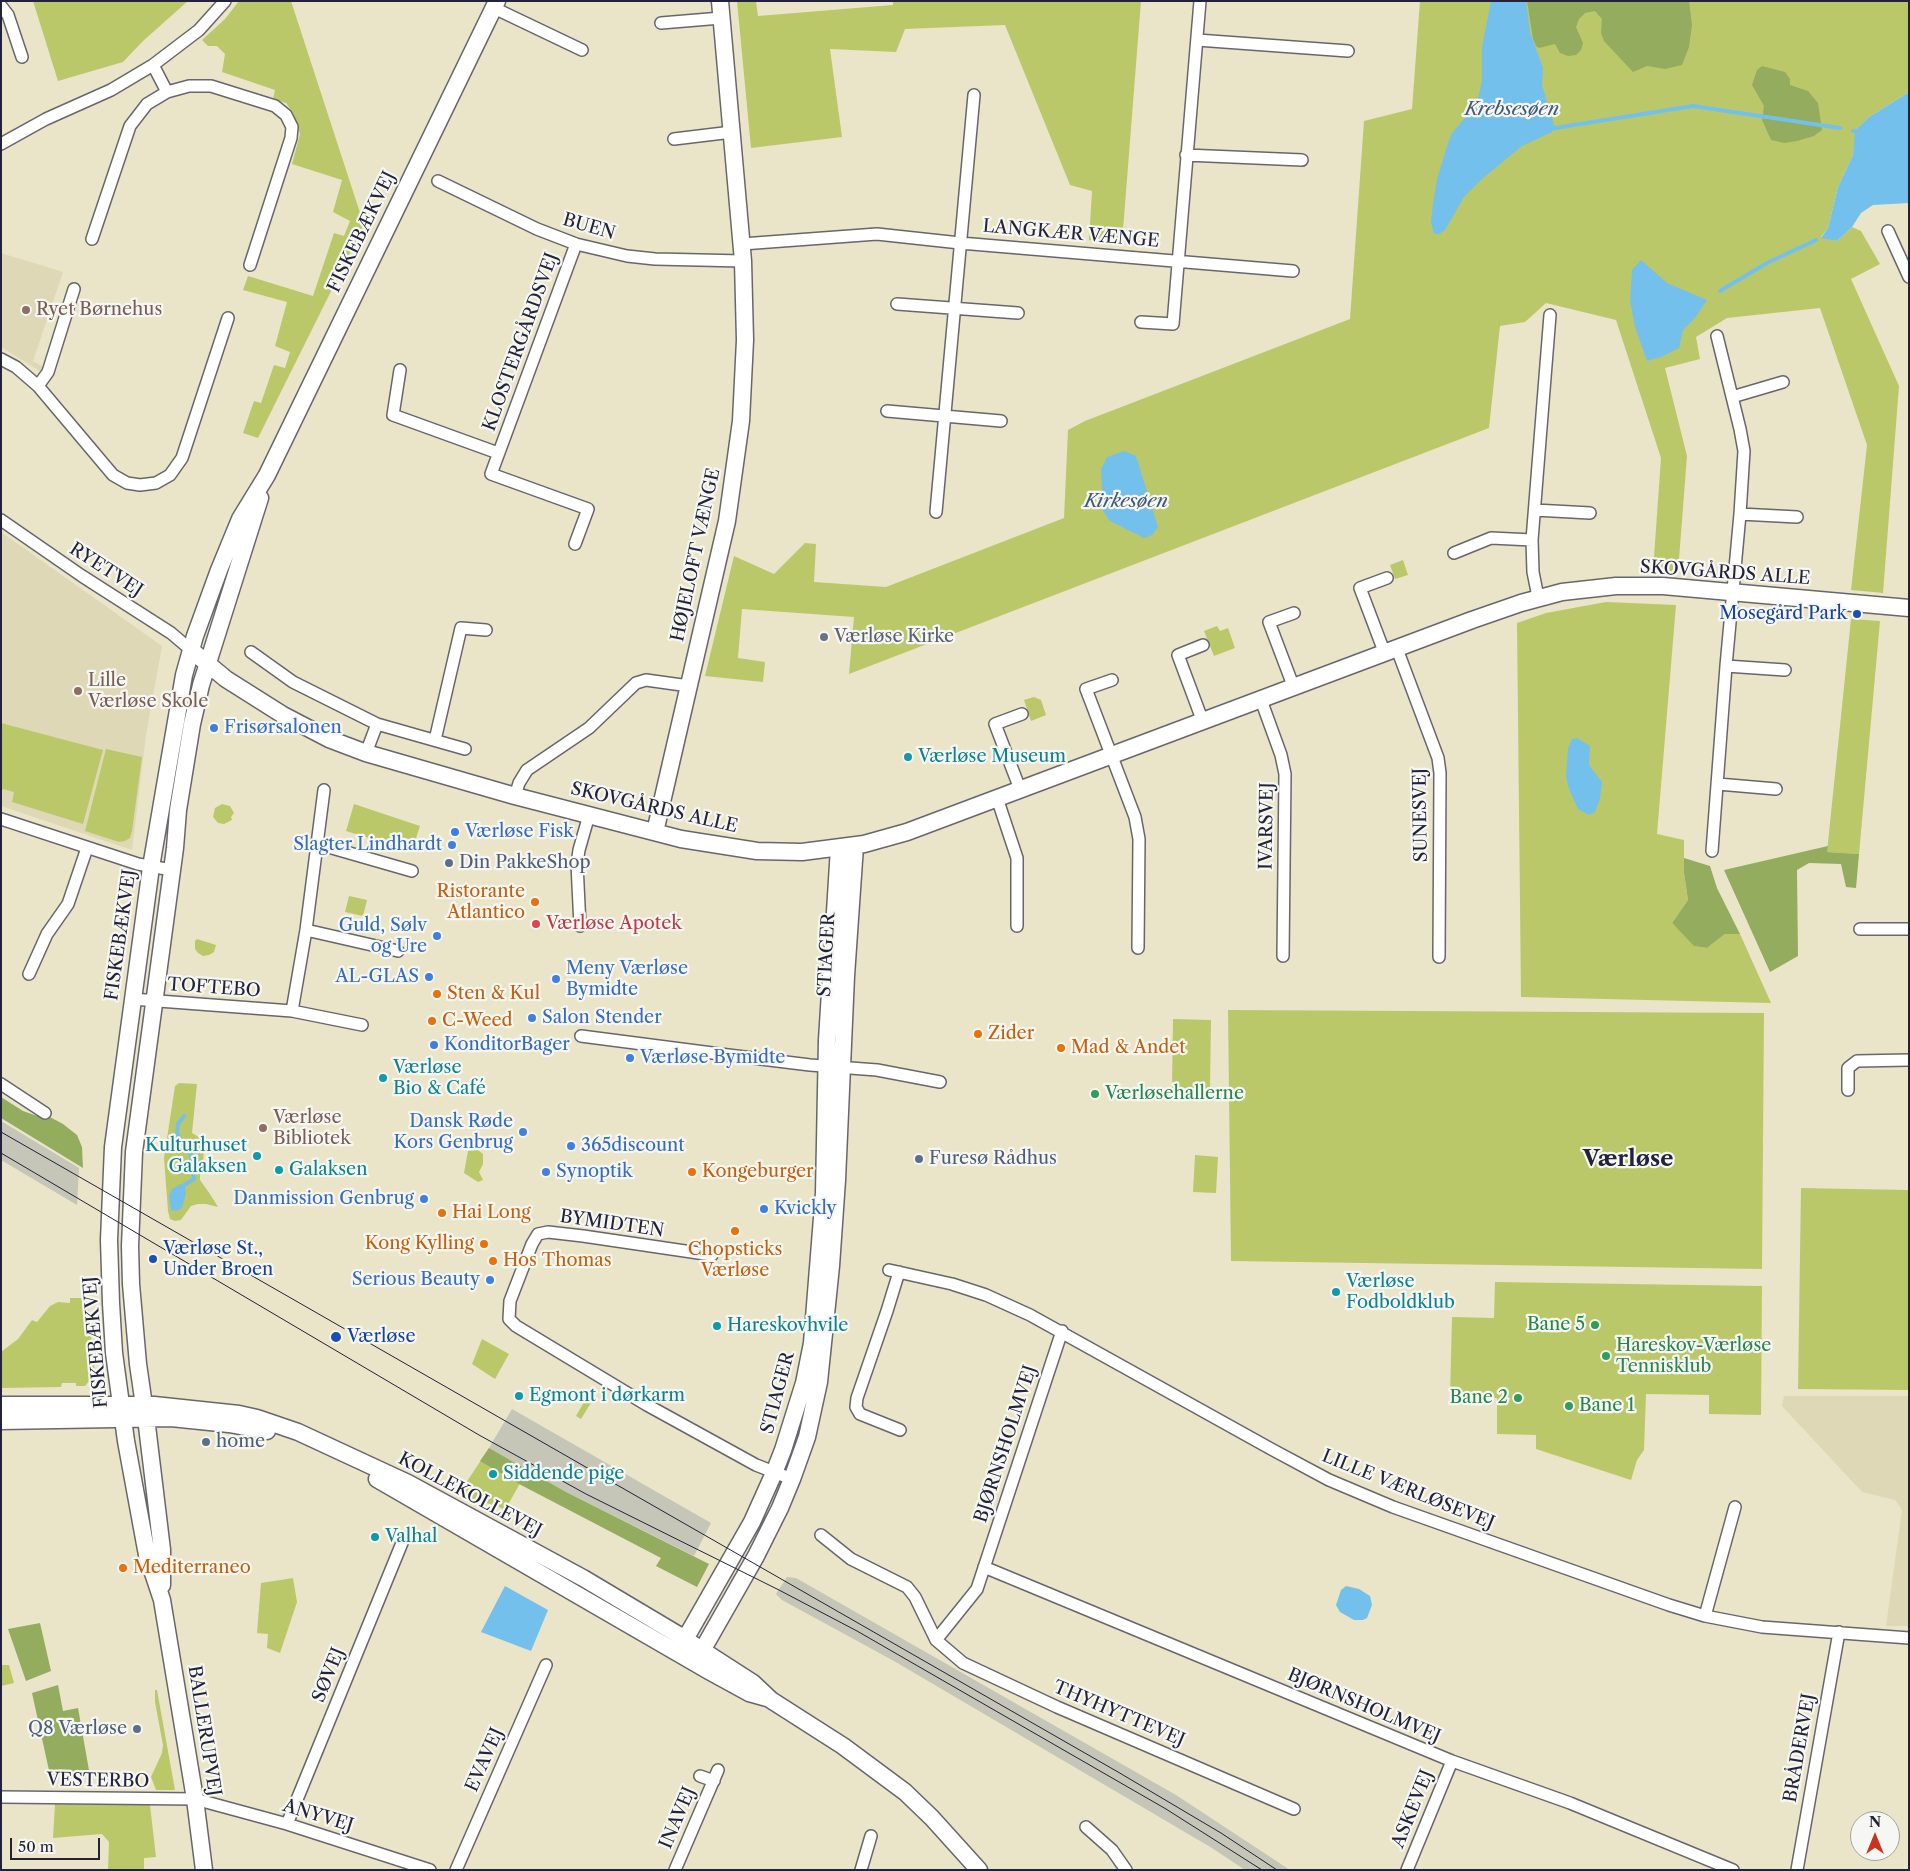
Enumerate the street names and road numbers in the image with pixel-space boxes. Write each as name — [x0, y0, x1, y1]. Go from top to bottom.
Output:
street label: FISKEBÆKVEJ — [323, 168, 401, 296]
street label: BUEN — [560, 209, 618, 245]
street label: LANGKÆR VÆNGE — [982, 216, 1160, 252]
street label: KLOSTERGÅRDSVEJ — [479, 250, 563, 434]
street label: HØJELOFT VÆNGE — [667, 466, 725, 644]
street label: RYETVEJ — [65, 538, 147, 602]
street label: SKOVGÅRDS ALLE — [1639, 556, 1811, 590]
street label: SUNESVEJ — [1409, 767, 1433, 863]
street label: SKOVGÅRDS ALLE — [568, 778, 740, 838]
street label: IVARSVEJ — [1255, 782, 1279, 870]
street label: FISKEBÆKVEJ — [101, 868, 141, 1002]
street label: STIAGER — [814, 913, 840, 997]
street label: TOFTEBO — [167, 974, 261, 1002]
street label: BYMIDTEN — [558, 1206, 666, 1242]
street label: FISKEBÆKVEJ — [79, 1275, 113, 1409]
street label: STIAGER — [757, 1350, 799, 1436]
street label: BJØRNSHOLMVEJ — [970, 1362, 1042, 1526]
street label: LILLE VÆRLØSEVEJ — [1319, 1445, 1497, 1535]
street label: KOLLEKOLLEVEJ — [394, 1448, 546, 1542]
street label: SØVEJ — [308, 1644, 350, 1706]
street label: BALLERUPVEJ — [183, 1664, 225, 1798]
street label: BJØRNSHOLMVEJ — [1284, 1664, 1444, 1748]
street label: THYHYTTEVEJ — [1050, 1676, 1188, 1752]
street label: BRÅDERVEJ — [1780, 1692, 1820, 1804]
street label: EVAVEJ — [461, 1725, 509, 1795]
street label: ASKEVEJ — [1388, 1767, 1438, 1851]
street label: VESTERBO — [46, 1769, 150, 1793]
street label: INAVEJ — [655, 1784, 701, 1852]
street label: ANYVEJ — [280, 1795, 356, 1837]

